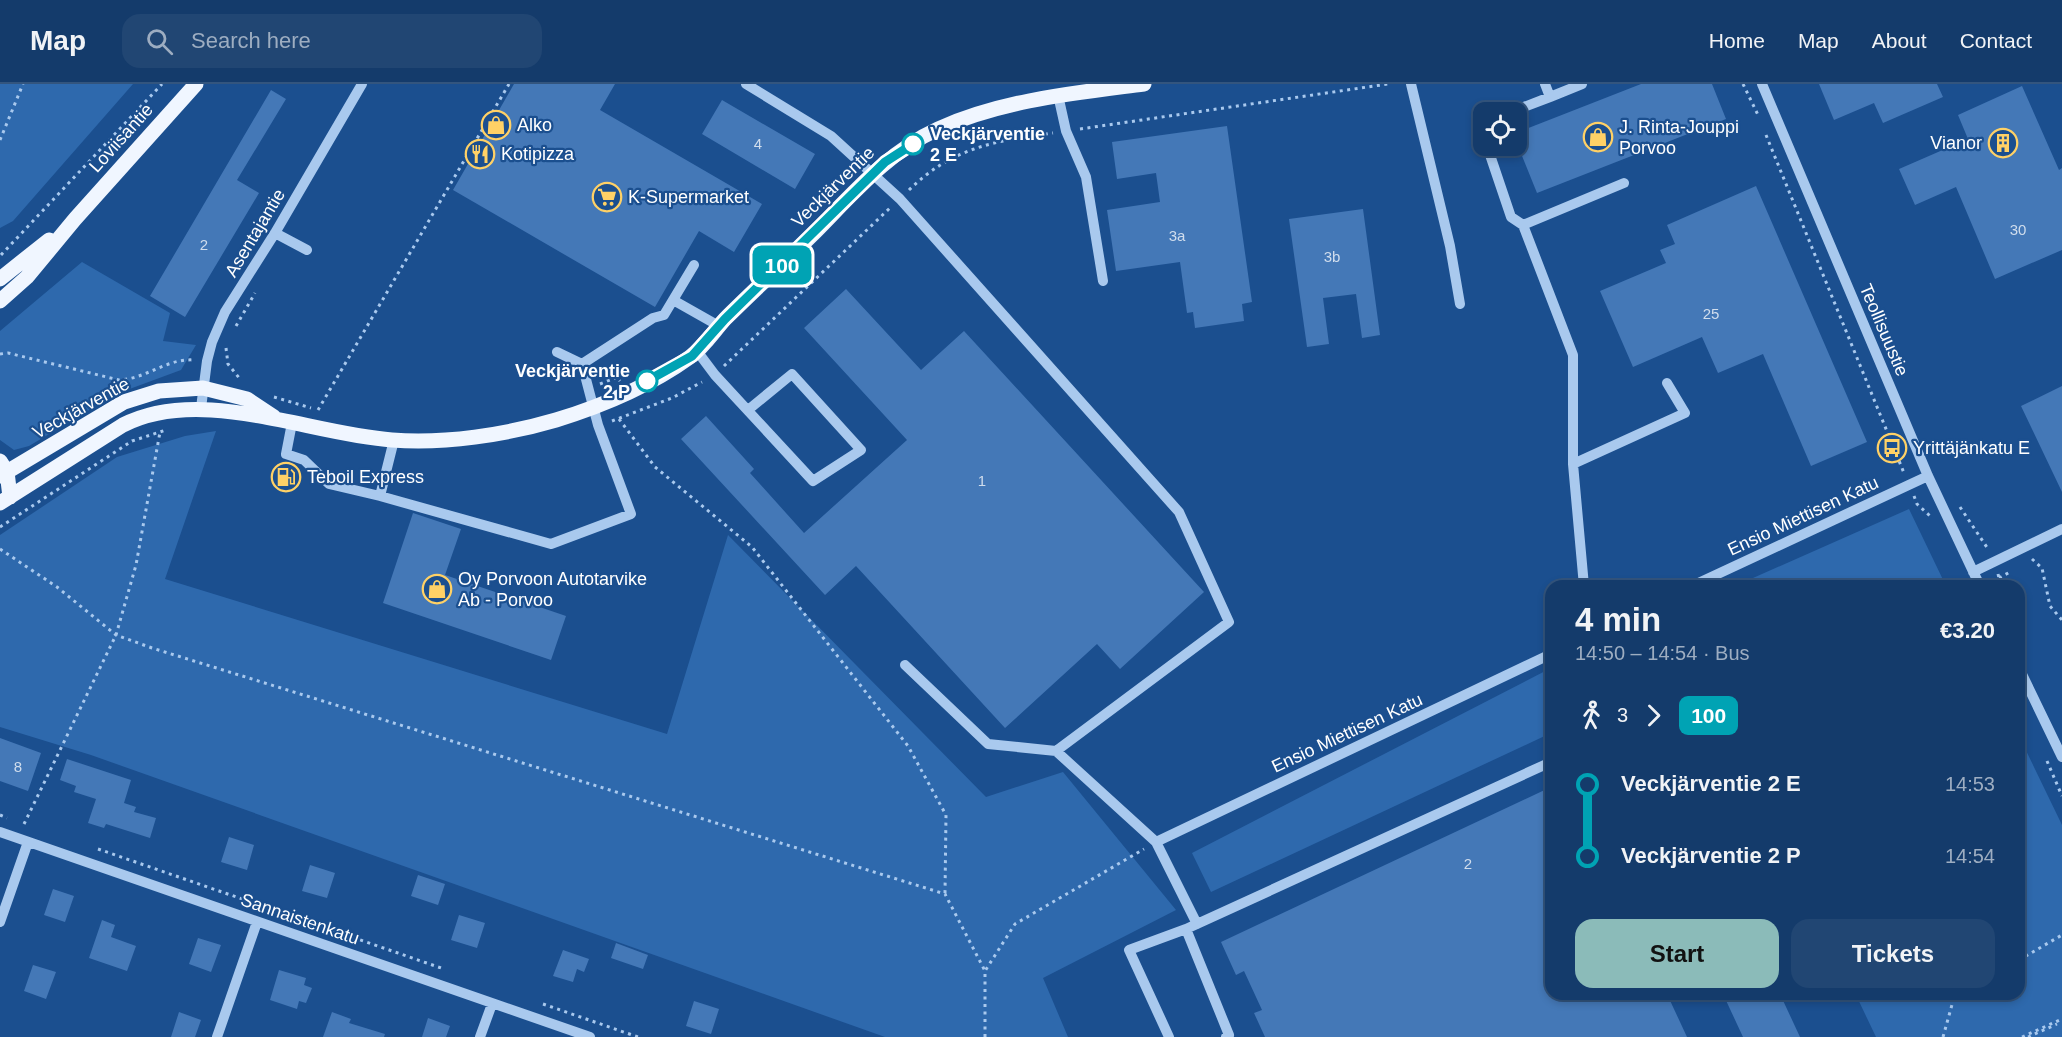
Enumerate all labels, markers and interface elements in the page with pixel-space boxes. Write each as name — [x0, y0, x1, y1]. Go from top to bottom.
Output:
search box — [122, 14, 542, 68]
text: Map — [30, 25, 86, 56]
icon: search — [143, 25, 176, 58]
text: Search here — [191, 28, 311, 53]
text: Home — [1709, 29, 1765, 52]
text: Map — [1798, 29, 1839, 52]
text: About — [1872, 29, 1927, 52]
text: Contact — [1960, 29, 2032, 52]
street label: Loviisantie — [85, 100, 157, 176]
map controls — [1473, 102, 1527, 156]
button: locate — [1473, 102, 1527, 156]
shop icon: Alko — [480, 109, 512, 141]
place label: Alko — [517, 115, 552, 135]
place label: J. Rinta-Jouppi Porvoo — [1619, 117, 1739, 158]
shop icon: J. Rinta-Jouppi Porvoo — [1582, 121, 1614, 153]
place label: Veckjärventie 2 E — [930, 124, 1045, 165]
building icon: Vianor — [1987, 127, 2019, 159]
marker: Veckjärventie 2 E — [902, 133, 924, 155]
place label: Vianor — [1930, 133, 1982, 153]
house number: 4 — [754, 135, 762, 152]
restaurant icon: Kotipizza — [464, 138, 496, 170]
street label: Veckjärventie — [788, 143, 878, 231]
place label: Kotipizza — [501, 144, 575, 164]
supermarket icon: K-Supermarket — [591, 181, 623, 213]
street label: Asentajantie — [221, 185, 289, 281]
place label: K-Supermarket — [628, 187, 749, 207]
house number: 30 — [2010, 221, 2026, 238]
house number: 3a — [1169, 227, 1186, 244]
house number: 2 — [200, 236, 208, 253]
line badge: 100 — [748, 246, 816, 285]
house number: 3b — [1324, 248, 1340, 265]
text: 100 — [764, 254, 800, 277]
street label: Teollisuustie — [1856, 281, 1912, 379]
house number: 25 — [1703, 305, 1719, 322]
place label: Veckjärventie 2 P — [515, 361, 630, 402]
marker: Veckjärventie 2 P — [636, 370, 658, 392]
street label: Veckjärventie — [29, 373, 133, 443]
bus stop icon: Yrittäjänkatu E — [1876, 432, 1908, 464]
place label: Yrittäjänkatu E — [1913, 438, 2030, 458]
fuel station icon: Teboil Express — [270, 461, 302, 493]
place label: Teboil Express — [307, 467, 424, 487]
house number: 1 — [978, 472, 986, 489]
street label: Ensio Miettisen Katu — [1724, 472, 1882, 560]
place label: Oy Porvoon Autotarvike Ab - Porvoo — [458, 569, 647, 610]
shop icon: Oy Porvoon Autotarvike Ab - Porvoo — [421, 573, 453, 605]
text: 4 min — [1575, 601, 1661, 638]
text: €3.20 — [1940, 618, 1995, 643]
text: 14:50 – 14:54 · Bus — [1575, 642, 1750, 664]
street label: Ensio Miettisen Katu — [1268, 689, 1426, 777]
icon: walk — [1575, 699, 1608, 732]
icon: forward — [1637, 699, 1670, 732]
text: 3 — [1617, 704, 1628, 726]
text: 100 — [1691, 704, 1726, 727]
house number: 8 — [14, 758, 22, 775]
text: Veckjärventie 2 E — [1621, 771, 1801, 796]
text: 14:53 — [1945, 773, 1995, 795]
text: Veckjärventie 2 P — [1621, 843, 1801, 868]
text: 14:54 — [1945, 845, 1995, 867]
house number: 2 — [1464, 855, 1472, 872]
street label: Sannaistenkatu — [238, 889, 362, 949]
button: Start — [1575, 919, 1779, 988]
button: Tickets — [1791, 919, 1995, 988]

